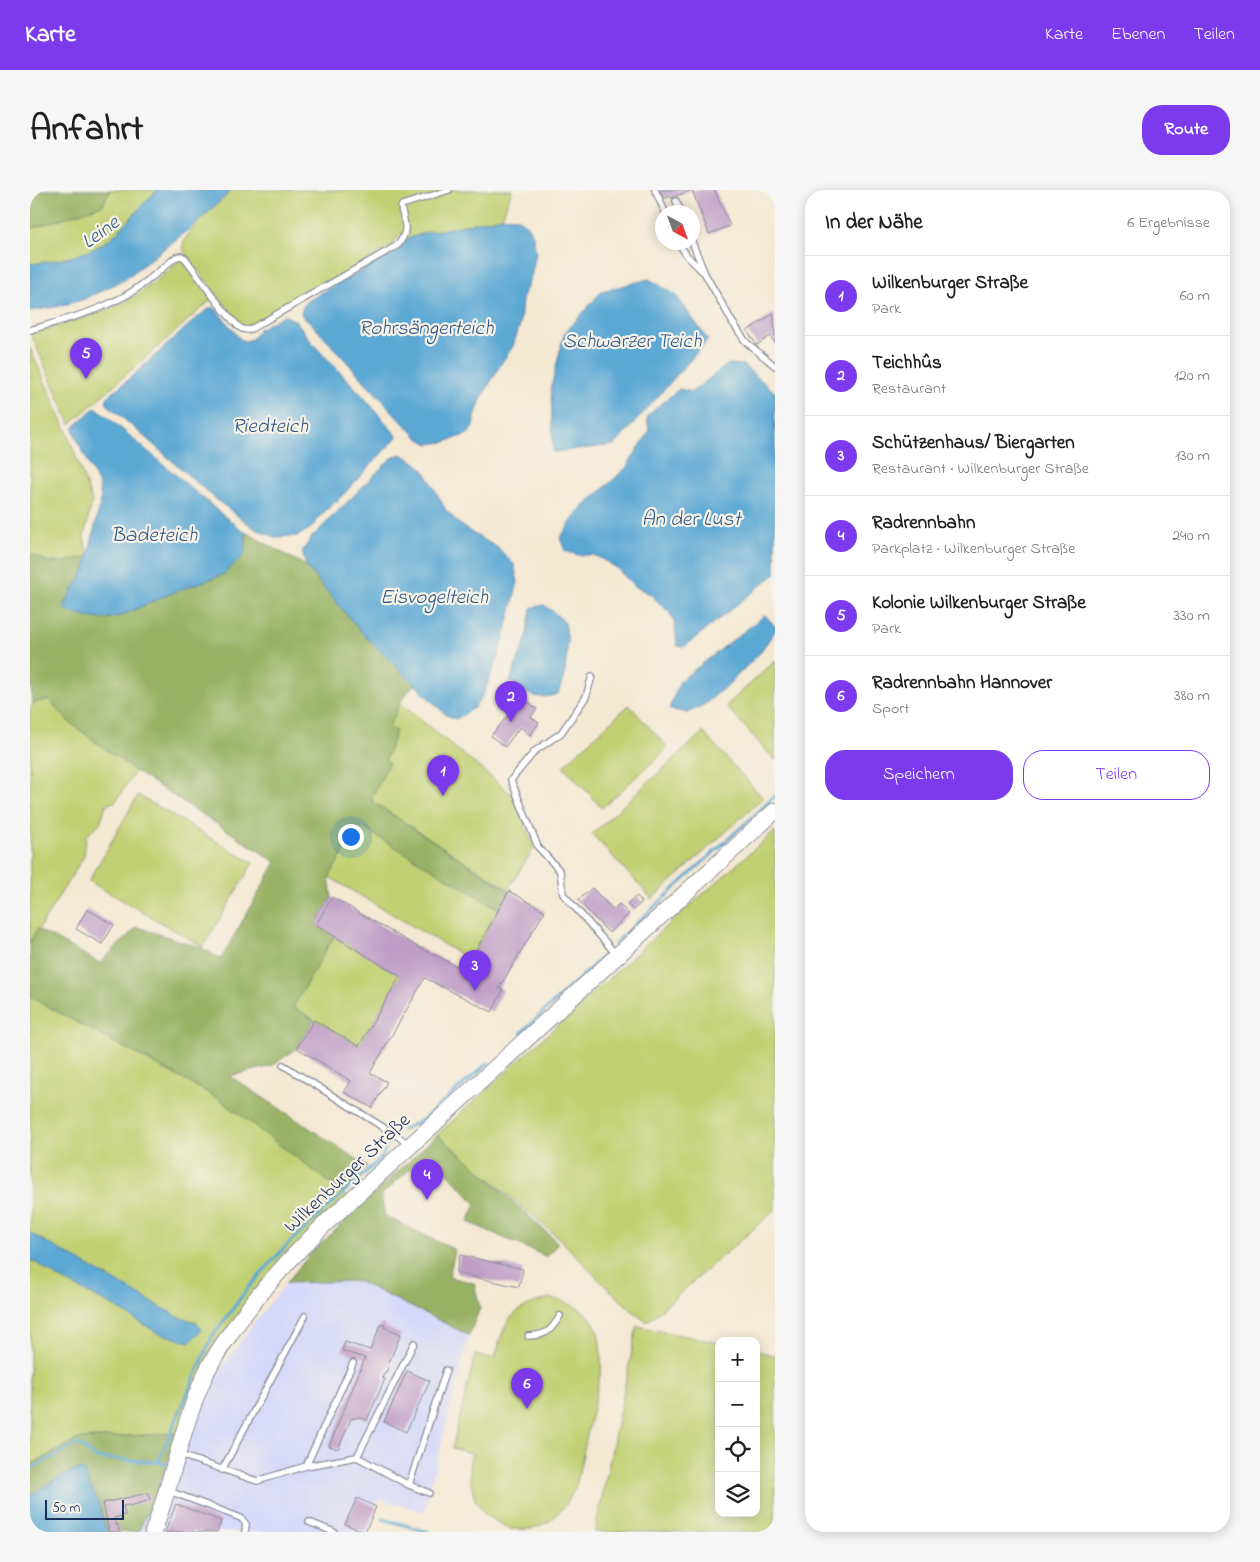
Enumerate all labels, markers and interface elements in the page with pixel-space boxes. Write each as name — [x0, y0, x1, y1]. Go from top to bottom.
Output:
text: Karte — [25, 18, 76, 53]
text: Karte — [1045, 22, 1083, 48]
text: Ebenen — [1111, 22, 1165, 48]
text: Teilen — [1193, 22, 1235, 48]
text: Anfahrt — [30, 105, 143, 156]
button: Route — [1142, 105, 1230, 155]
north arrow — [655, 205, 700, 250]
water label: Leine — [76, 208, 128, 257]
text: In der Nähe — [825, 208, 923, 238]
text: 6 Ergebnisse — [1127, 211, 1210, 235]
text: Wilkenburger Straße — [872, 270, 1028, 297]
text: 1 — [838, 284, 844, 308]
text: 60 m — [1180, 284, 1210, 308]
text: Park — [872, 297, 901, 321]
water label: Rohrsängerteich — [359, 314, 495, 345]
water label: Schwarzer Teich — [563, 327, 702, 357]
pin: 5 — [70, 338, 102, 379]
text: Teichhûs — [872, 350, 942, 377]
text: 2 — [837, 364, 845, 388]
text: 120 m — [1174, 364, 1210, 388]
text: Restaurant — [872, 377, 946, 401]
water label: Riedteich — [232, 412, 309, 442]
text: Schützenhaus/ Biergarten — [872, 430, 1075, 457]
text: 3 — [838, 444, 844, 468]
text: 130 m — [1175, 444, 1210, 468]
text: Restaurant · Wilkenburger Straße — [872, 457, 1089, 481]
water label: An der Lust — [642, 505, 742, 535]
text: Radrennbahn — [872, 510, 975, 537]
water label: Badeteich — [111, 521, 198, 551]
text: 4 — [838, 524, 844, 548]
text: 240 m — [1172, 524, 1210, 548]
text: Parkplatz · Wilkenburger Straße — [872, 537, 1075, 561]
water label: Eisvogelteich — [380, 583, 489, 614]
text: Kolonie Wilkenburger Straße — [872, 590, 1086, 617]
text: 5 — [836, 604, 846, 628]
text: 330 m — [1173, 604, 1210, 628]
text: Park — [872, 617, 901, 641]
text: Radrennbahn Hannover — [872, 670, 1052, 697]
pin: 2 — [495, 681, 527, 722]
text: 6 — [837, 684, 845, 708]
text: 380 m — [1174, 684, 1210, 708]
text: Sport — [872, 697, 910, 721]
button: Speichern — [825, 750, 1013, 800]
button: Teilen — [1023, 750, 1210, 800]
pin: 1 — [427, 755, 459, 796]
your location — [338, 824, 364, 850]
pin: 3 — [459, 950, 491, 991]
street label: Wilkenburger Straße — [278, 1107, 419, 1241]
pin: 4 — [411, 1159, 443, 1200]
map controls — [715, 1337, 760, 1517]
button: + — [715, 1337, 760, 1382]
pin: 6 — [511, 1368, 543, 1409]
button: − — [715, 1382, 760, 1427]
button: locate — [715, 1427, 760, 1472]
button: layers — [715, 1472, 760, 1517]
scale bar — [45, 1497, 124, 1520]
text: 50 m — [52, 1498, 80, 1519]

